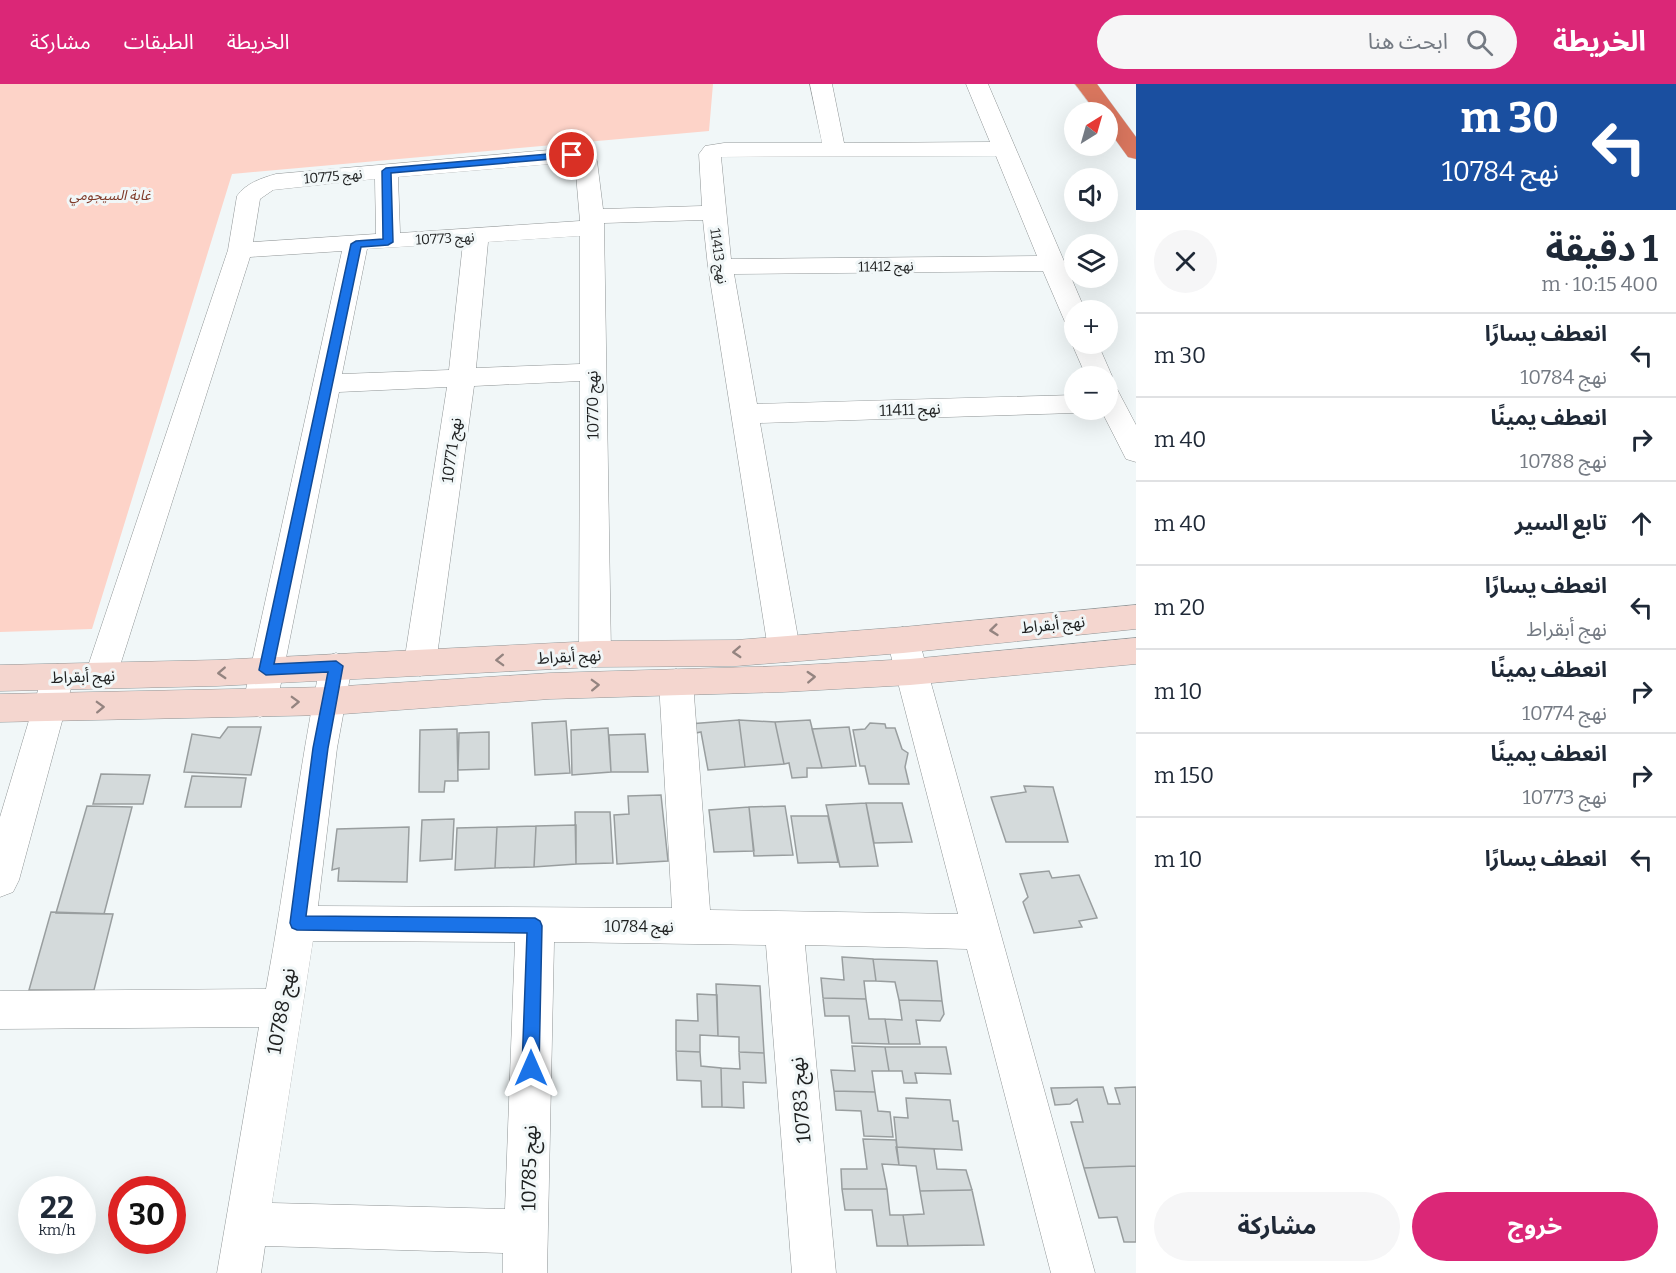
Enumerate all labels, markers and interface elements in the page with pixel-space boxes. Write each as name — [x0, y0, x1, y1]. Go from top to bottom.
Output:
search box — [1097, 15, 1517, 69]
text: الخريطة — [1553, 25, 1646, 58]
icon: search — [1463, 26, 1496, 59]
text: ابحث هنا — [1368, 28, 1448, 55]
text: مشاركة — [30, 29, 91, 55]
text: الطبقات — [124, 29, 194, 55]
text: الخريطة — [227, 29, 290, 55]
text: 30 m — [1460, 93, 1559, 143]
north arrow — [1064, 102, 1118, 156]
map controls — [1064, 102, 1118, 420]
icon: left — [1580, 108, 1658, 186]
pin — [546, 129, 597, 180]
icon: arrive — [555, 138, 588, 171]
text: نهج 10784 — [1442, 156, 1559, 188]
street label: نهج 10775 — [303, 165, 363, 190]
button: sound — [1064, 168, 1118, 222]
park label: غابة السيجومي — [69, 187, 151, 206]
street label: نهج 11413 — [704, 227, 731, 285]
text: 1 دقيقة — [1545, 227, 1658, 271]
street label: نهج 10773 — [415, 228, 475, 251]
button: close — [1154, 230, 1217, 293]
button: layers — [1064, 234, 1118, 288]
street label: نهج 11412 — [858, 258, 914, 277]
text: 400 m · 10:15 — [1541, 272, 1658, 296]
button: + — [1064, 300, 1118, 354]
text: انعطف يسارًا — [1485, 320, 1607, 347]
icon: left — [1625, 339, 1658, 372]
text: 30 m — [1154, 342, 1206, 369]
text: نهج 10784 — [1520, 365, 1607, 389]
button: − — [1064, 366, 1118, 420]
street label: نهج 10770 — [582, 370, 606, 440]
street label: نهج 11411 — [879, 399, 941, 423]
text: انعطف يمينًا — [1491, 404, 1607, 431]
street label: نهج 10771 — [438, 416, 468, 484]
icon: right — [1625, 423, 1658, 456]
text: 40 m — [1154, 426, 1206, 453]
text: نهج 10788 — [1520, 449, 1607, 473]
icon: ahead — [1625, 507, 1658, 540]
text: تابع السير — [1515, 509, 1607, 536]
text: 40 m — [1154, 510, 1206, 537]
text: انعطف يسارًا — [1485, 572, 1607, 599]
icon: left — [1625, 591, 1658, 624]
text: 20 m — [1154, 594, 1205, 621]
street label: نهج أبقراط — [1020, 612, 1086, 640]
text: نهج أبقراط — [1527, 617, 1607, 641]
one-way arrow — [990, 623, 999, 636]
street label: نهج أبقراط — [536, 645, 602, 671]
one-way arrow — [733, 646, 742, 659]
one-way arrow — [496, 653, 505, 666]
text: انعطف يمينًا — [1491, 656, 1607, 683]
street label: نهج أبقراط — [51, 666, 116, 690]
one-way arrow — [217, 666, 226, 679]
one-way arrow — [806, 671, 815, 684]
icon: right — [1625, 675, 1658, 708]
one-way arrow — [590, 678, 599, 691]
text: 10 m — [1154, 678, 1202, 705]
one-way arrow — [291, 695, 300, 708]
one-way arrow — [96, 701, 105, 713]
text: نهج 10774 — [1522, 701, 1607, 725]
text: انعطف يمينًا — [1491, 740, 1607, 767]
icon: right — [1625, 759, 1658, 792]
text: 150 m — [1154, 762, 1214, 789]
text: نهج 10773 — [1522, 785, 1607, 809]
icon: left — [1625, 843, 1658, 876]
text: انعطف يسارًا — [1485, 845, 1607, 872]
text: 10 m — [1154, 846, 1202, 873]
street label: نهج 10784 — [604, 917, 674, 939]
street label: نهج 10788 — [262, 966, 303, 1057]
position arrow — [499, 1036, 563, 1100]
street label: نهج 10783 — [784, 1056, 819, 1144]
street label: نهج 10785 — [516, 1125, 545, 1211]
speed limit sign: 30 — [108, 1176, 186, 1254]
text: 22 — [40, 1190, 74, 1226]
button: مشاركة — [1154, 1192, 1400, 1261]
button: خروج — [1412, 1192, 1658, 1261]
text: km/h — [38, 1221, 76, 1239]

